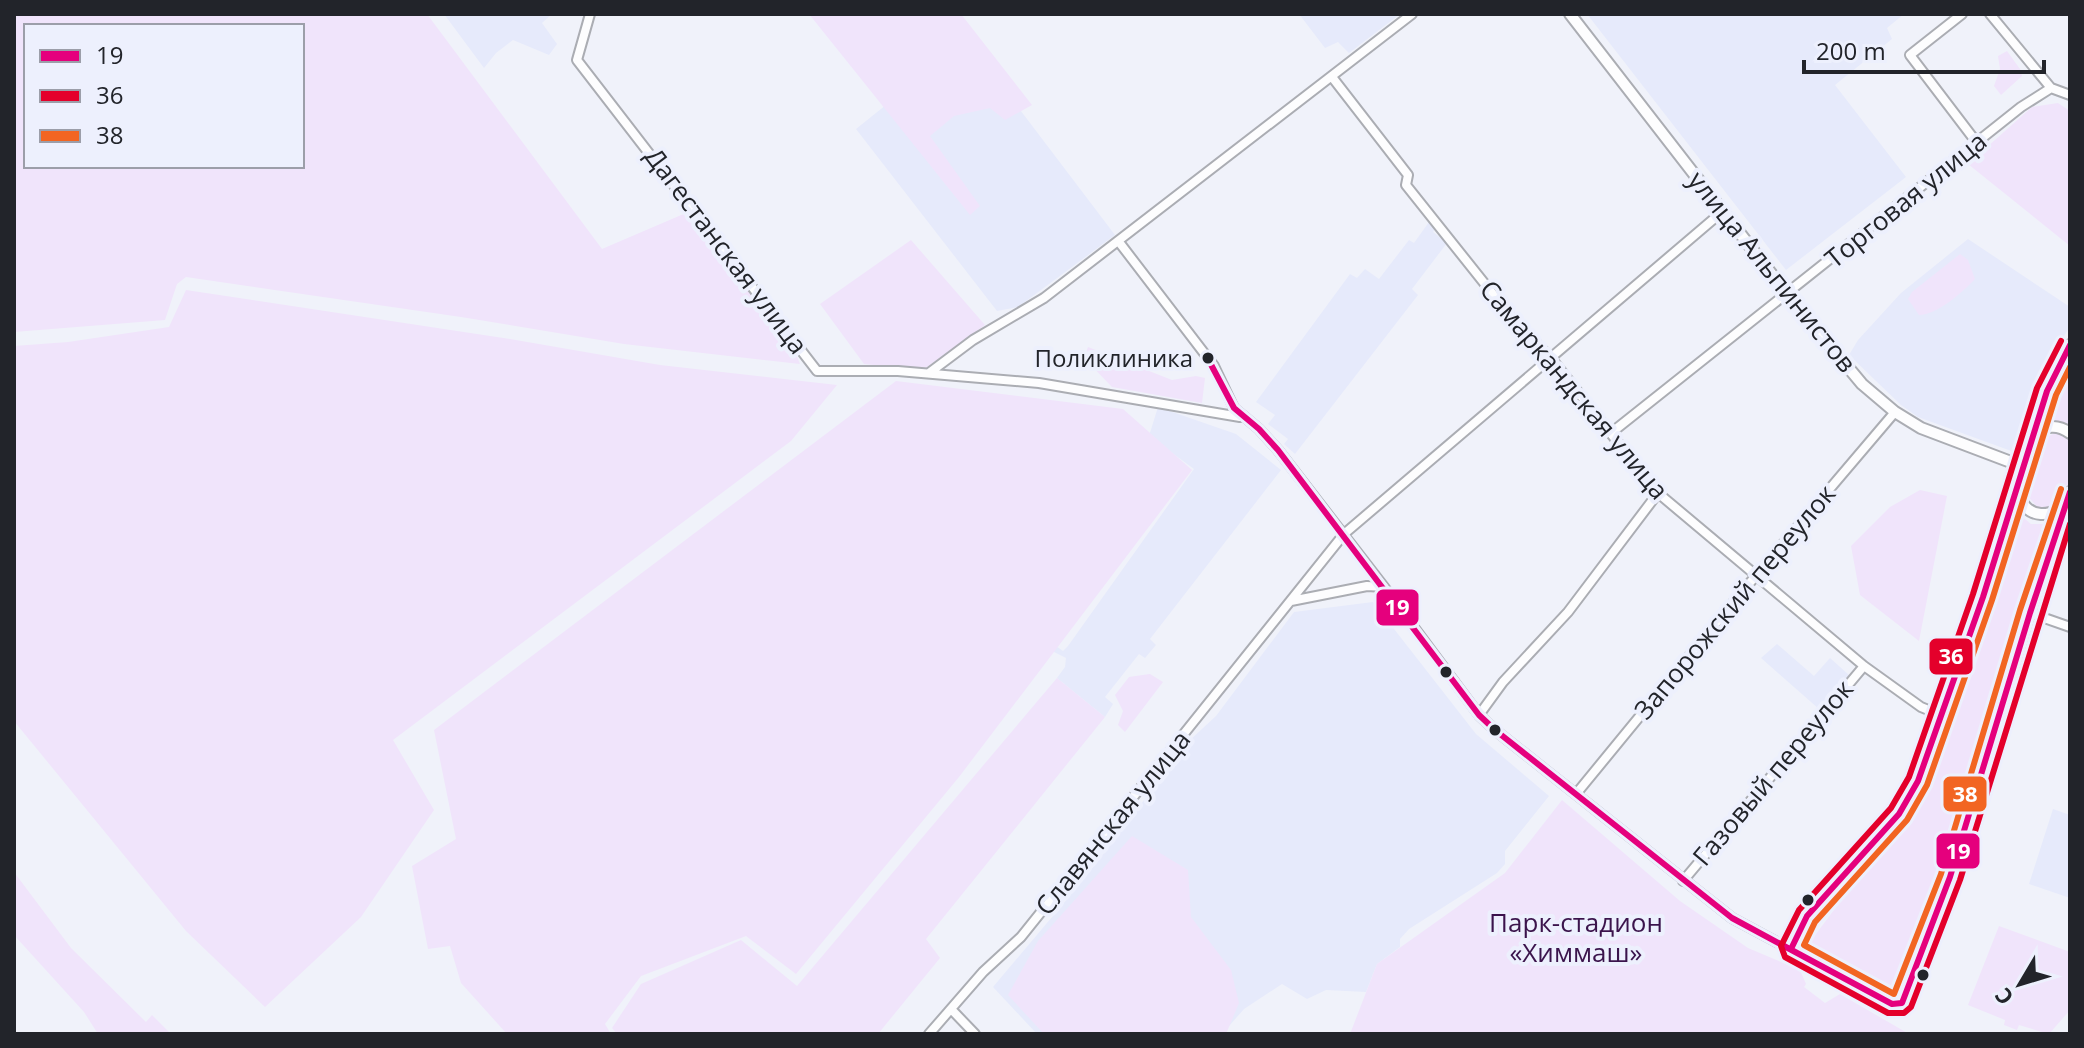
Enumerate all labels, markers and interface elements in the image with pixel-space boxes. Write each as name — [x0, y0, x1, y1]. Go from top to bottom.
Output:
legend — [24, 24, 304, 168]
scale bar — [1804, 24, 2044, 74]
text: 200 m — [1816, 34, 1886, 67]
text: 19 — [96, 38, 123, 71]
text: 36 — [96, 78, 123, 111]
text: 38 — [96, 118, 123, 151]
street label: Торговая улица — [1817, 123, 1994, 276]
street label: Дагестанская улица — [637, 140, 816, 361]
street label: улица Альпинистов — [1680, 163, 1865, 380]
street label: Самаркандская улица — [1472, 272, 1677, 507]
place label: Поликлиника — [1035, 341, 1193, 374]
marker: Поликлиника — [1200, 350, 1216, 366]
street label: Запорожский переулок — [1625, 476, 1843, 726]
line badge: 19 — [1375, 588, 1420, 627]
text: 19 — [1384, 591, 1410, 621]
line badge: 36 — [1928, 637, 1974, 676]
text: 36 — [1938, 640, 1964, 670]
unlabelled marker — [1438, 664, 1454, 680]
street label: Газовый переулок — [1684, 671, 1861, 873]
street label: Славянская улица — [1026, 722, 1198, 922]
unlabelled marker — [1487, 722, 1503, 738]
line badge: 38 — [1942, 775, 1988, 813]
text: 38 — [1952, 778, 1978, 808]
line badge: 19 — [1935, 832, 1981, 870]
text: 19 — [1945, 835, 1971, 865]
unlabelled marker — [1800, 892, 1816, 908]
park label: Парк-стадион «Химмаш» — [1489, 904, 1663, 970]
north arrow — [1980, 944, 2060, 1024]
unlabelled marker — [1915, 967, 1931, 983]
text: С — [1987, 982, 2020, 1012]

